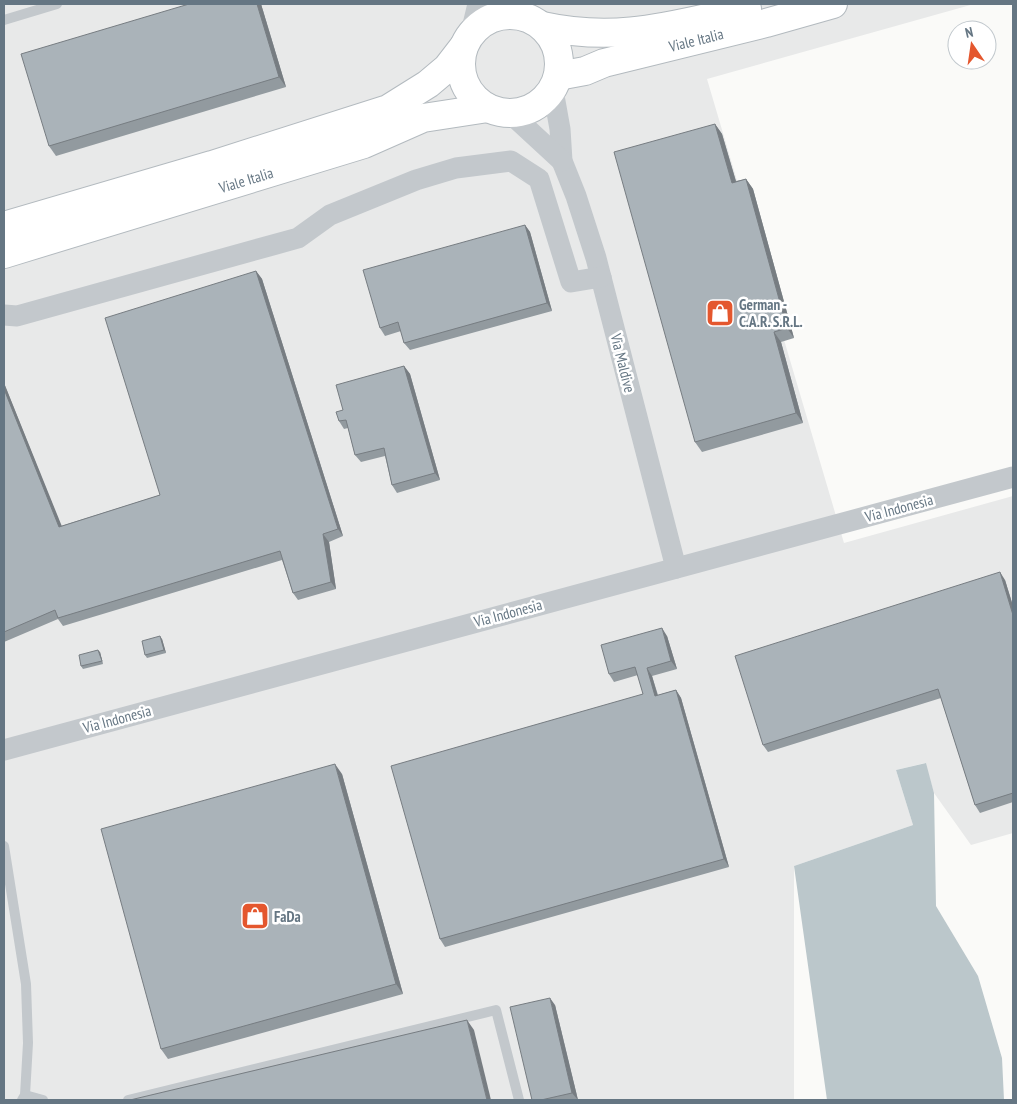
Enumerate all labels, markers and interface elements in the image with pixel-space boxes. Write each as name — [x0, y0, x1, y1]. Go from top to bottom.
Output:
north arrow — [947, 20, 997, 70]
text: N — [963, 23, 975, 42]
street label: Viale Italia — [666, 24, 725, 56]
street label: Viale Italia — [216, 163, 275, 197]
place label: German - C.A.R. S.R.L. — [739, 295, 803, 331]
shop icon: German - C.A.R. S.R.L. — [705, 298, 735, 328]
street label: Via Maldive — [606, 331, 640, 395]
street label: Via Indonesia — [862, 490, 935, 526]
street label: Via Indonesia — [471, 595, 544, 631]
street label: Via Indonesia — [80, 701, 153, 737]
shop icon: FaDa — [240, 901, 270, 931]
place label: FaDa — [274, 907, 301, 926]

